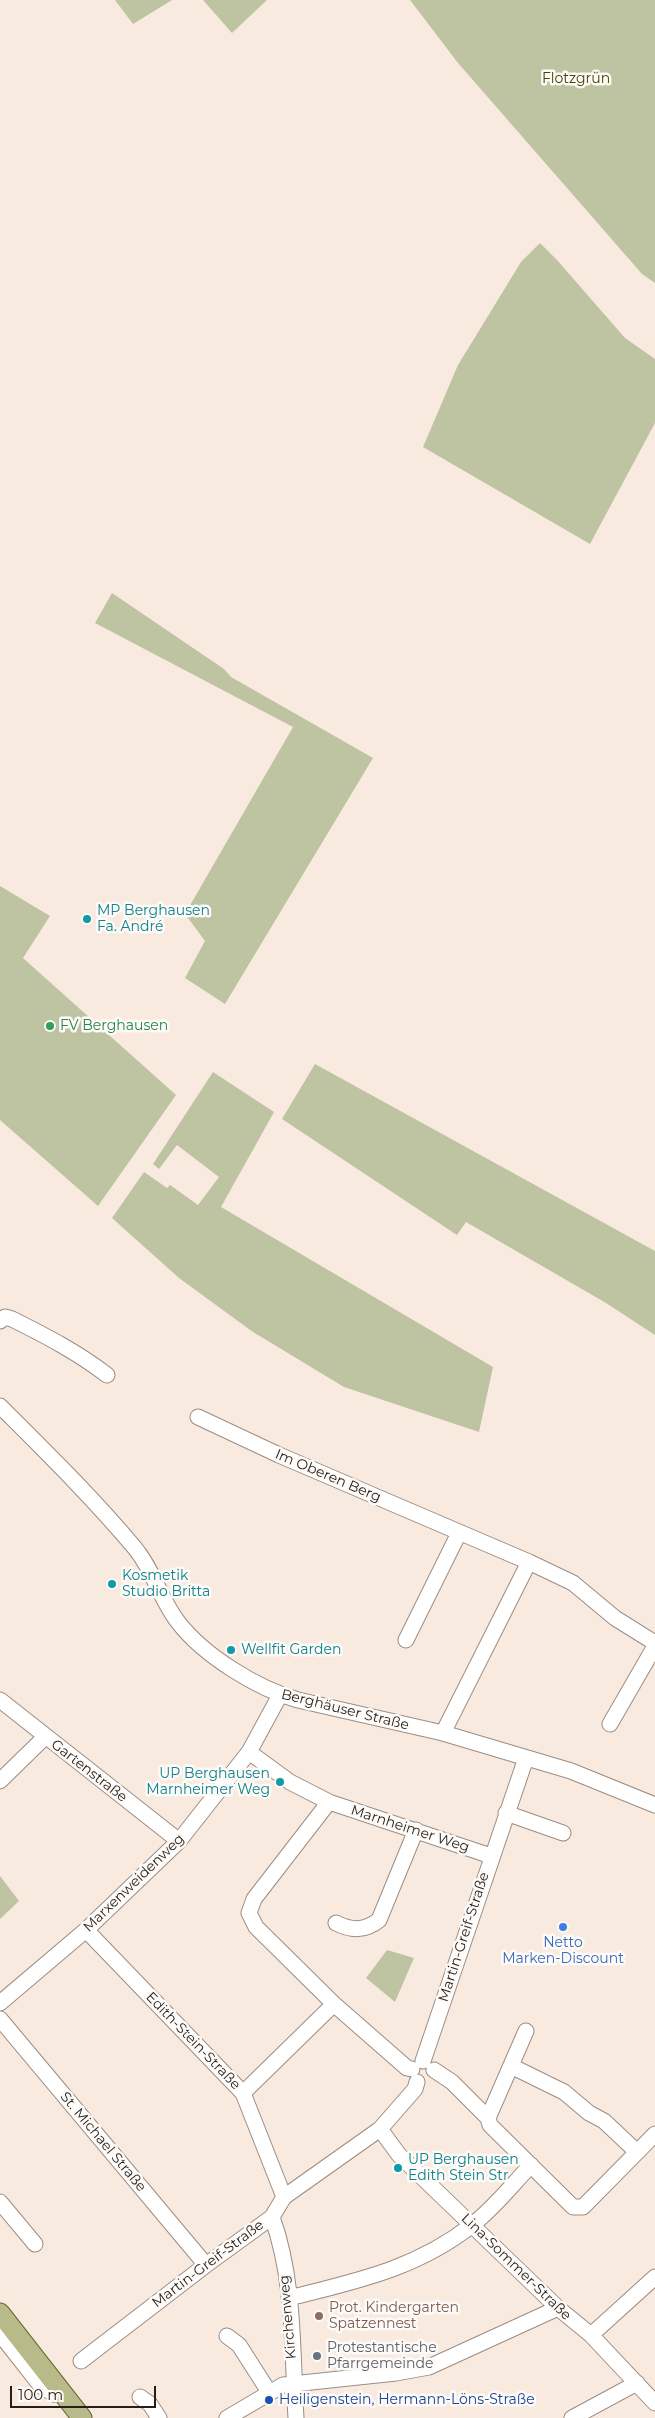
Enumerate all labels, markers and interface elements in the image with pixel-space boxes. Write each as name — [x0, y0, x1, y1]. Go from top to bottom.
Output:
park label: Flotzgrün — [542, 71, 610, 87]
place label: MP Berghausen Fa. André — [97, 903, 210, 936]
marker: MP Berghausen Fa. André — [81, 913, 93, 925]
place label: FV Berghausen — [60, 1018, 168, 1034]
marker: FV Berghausen — [44, 1020, 56, 1032]
street label: Im Oberen Berg — [272, 1446, 384, 1506]
place label: Kosmetik Studio Britta — [122, 1568, 210, 1600]
marker: Kosmetik Studio Britta — [106, 1578, 118, 1590]
place label: Wellfit Garden — [241, 1642, 341, 1658]
marker: Wellfit Garden — [225, 1644, 237, 1656]
street label: Berghäuser Straße — [279, 1686, 411, 1734]
street label: Gartenstraße — [48, 1736, 130, 1806]
place label: UP Berghausen Marnheimer Weg — [146, 1766, 270, 1798]
marker: UP Berghausen Marnheimer Weg — [274, 1776, 286, 1788]
street label: Marnheimer Weg — [349, 1802, 471, 1856]
street label: Marxenweidenweg — [80, 1830, 188, 1936]
street label: Martin-Greif-Straße — [435, 1870, 493, 2004]
marker: Netto Marken-Discount — [557, 1921, 569, 1933]
place label: Netto Marken-Discount — [502, 1935, 624, 1968]
street label: Edith-Stein-Straße — [142, 1989, 244, 2093]
street label: St. Michael Straße — [56, 2089, 150, 2195]
place label: UP Berghausen Edith Stein Str — [408, 2152, 519, 2184]
marker: UP Berghausen Edith Stein Str — [392, 2162, 404, 2174]
street label: Lina-Sommer-Straße — [458, 2210, 574, 2324]
street label: Martin-Greif-Straße — [149, 2217, 267, 2311]
street label: Kirchenweg — [276, 2274, 300, 2360]
place label: Prot. Kindergarten Spatzennest — [329, 2300, 459, 2332]
marker: Prot. Kindergarten Spatzennest — [313, 2310, 325, 2322]
place label: Protestantische Pfarrgemeinde — [327, 2340, 437, 2372]
marker: Protestantische Pfarrgemeinde — [311, 2350, 323, 2362]
scale bar — [12, 2376, 159, 2408]
text: 100 m — [18, 2385, 63, 2404]
place label: Heiligenstein, Hermann-Löns-Straße — [279, 2392, 535, 2408]
marker: Heiligenstein, Hermann-Löns-Straße — [263, 2394, 275, 2406]

